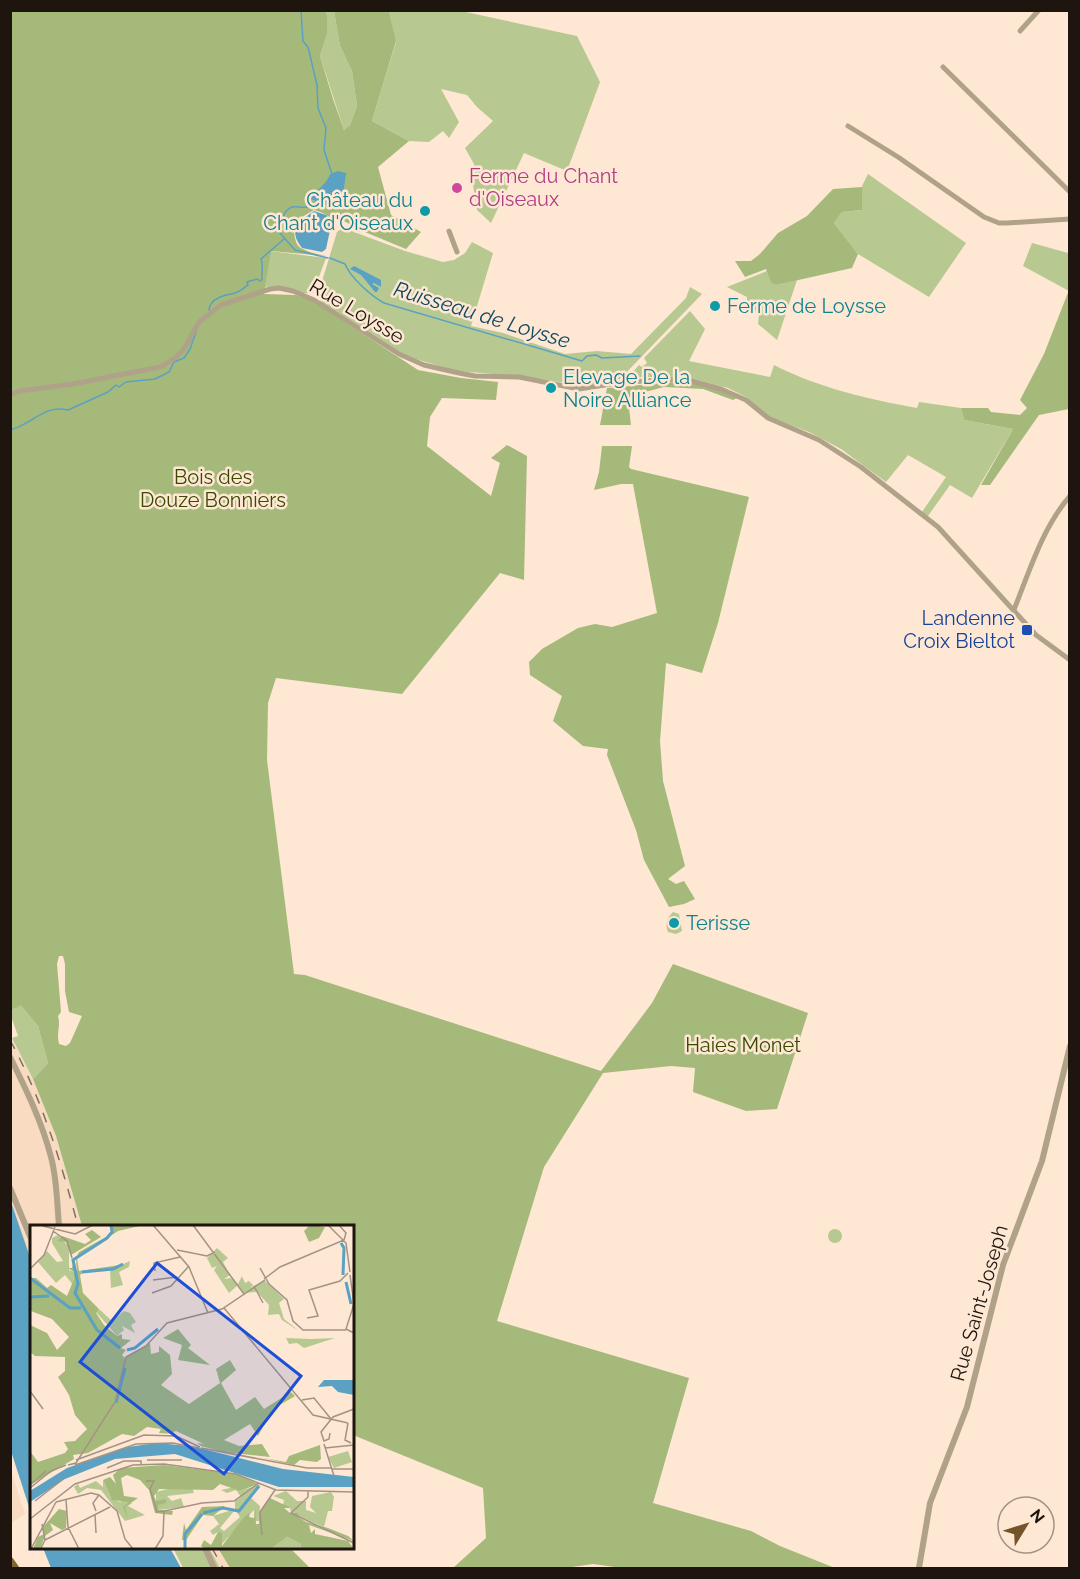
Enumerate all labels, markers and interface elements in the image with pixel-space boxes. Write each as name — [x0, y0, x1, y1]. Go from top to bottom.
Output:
place label: Ferme du Chant d'Oiseaux — [469, 164, 618, 211]
marker: Ferme du Chant d'Oiseaux — [450, 181, 464, 195]
place label: Château du Chant d'Oiseaux — [263, 188, 413, 235]
marker: Château du Chant d'Oiseaux — [418, 204, 432, 218]
street label: Rue Loysse — [305, 273, 409, 349]
water label: Ruisseau de Loysse — [391, 276, 573, 353]
place label: Ferme de Loysse — [727, 294, 886, 318]
marker: Ferme de Loysse — [708, 299, 722, 313]
place label: Elevage De la Noire Alliance — [563, 365, 692, 412]
marker: Elevage De la Noire Alliance — [544, 381, 558, 395]
park label: Bois des Douze Bonniers — [140, 465, 286, 512]
place label: Landenne Croix Bieltot — [903, 606, 1015, 653]
marker: Landenne Croix Bieltot — [1020, 623, 1034, 637]
place label: Terisse — [686, 911, 750, 935]
marker: Terisse — [667, 916, 681, 930]
park label: Haies Monet — [685, 1033, 801, 1057]
street label: Rue Saint-Joseph — [945, 1222, 1013, 1384]
inset map — [30, 1225, 354, 1549]
north arrow — [996, 1495, 1056, 1555]
text: N — [1026, 1505, 1049, 1527]

